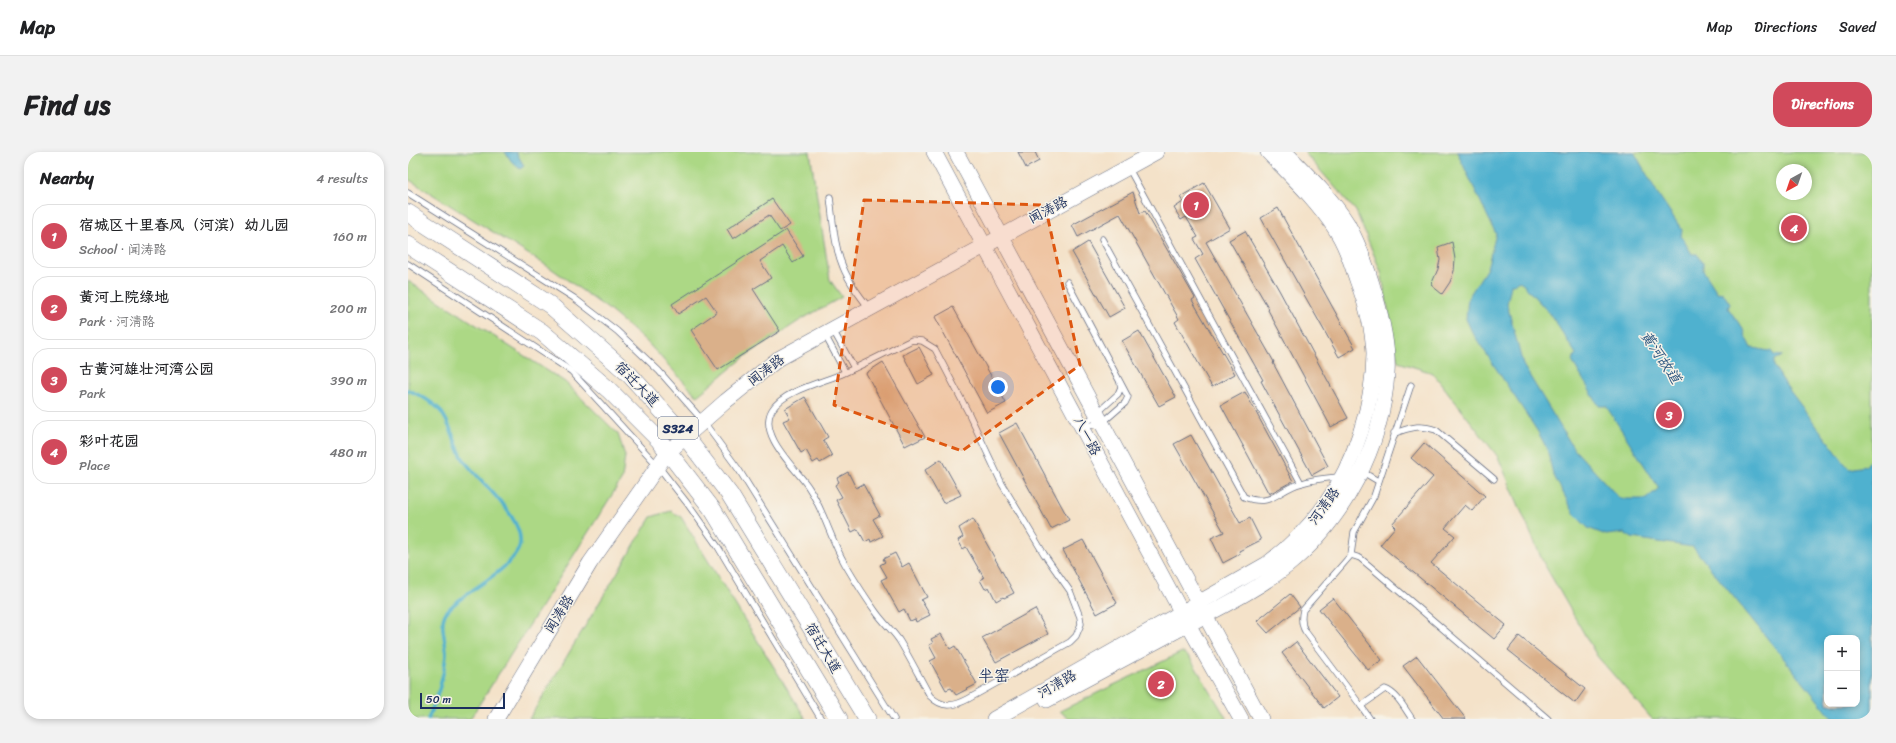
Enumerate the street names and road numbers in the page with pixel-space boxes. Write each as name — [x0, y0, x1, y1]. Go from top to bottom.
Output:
street label: 闻涛路 — [1024, 189, 1072, 231]
street label: 闻涛路 — [742, 347, 790, 393]
street label: 宿迁大道 — [609, 355, 665, 413]
street label: 八一路 — [1066, 412, 1108, 460]
road number: S324 — [658, 417, 698, 439]
street label: 河清路 — [1302, 482, 1346, 530]
street label: 闻涛路 — [537, 590, 581, 638]
street label: 宿迁大道 — [798, 618, 848, 678]
street label: 河清路 — [1033, 663, 1081, 705]

